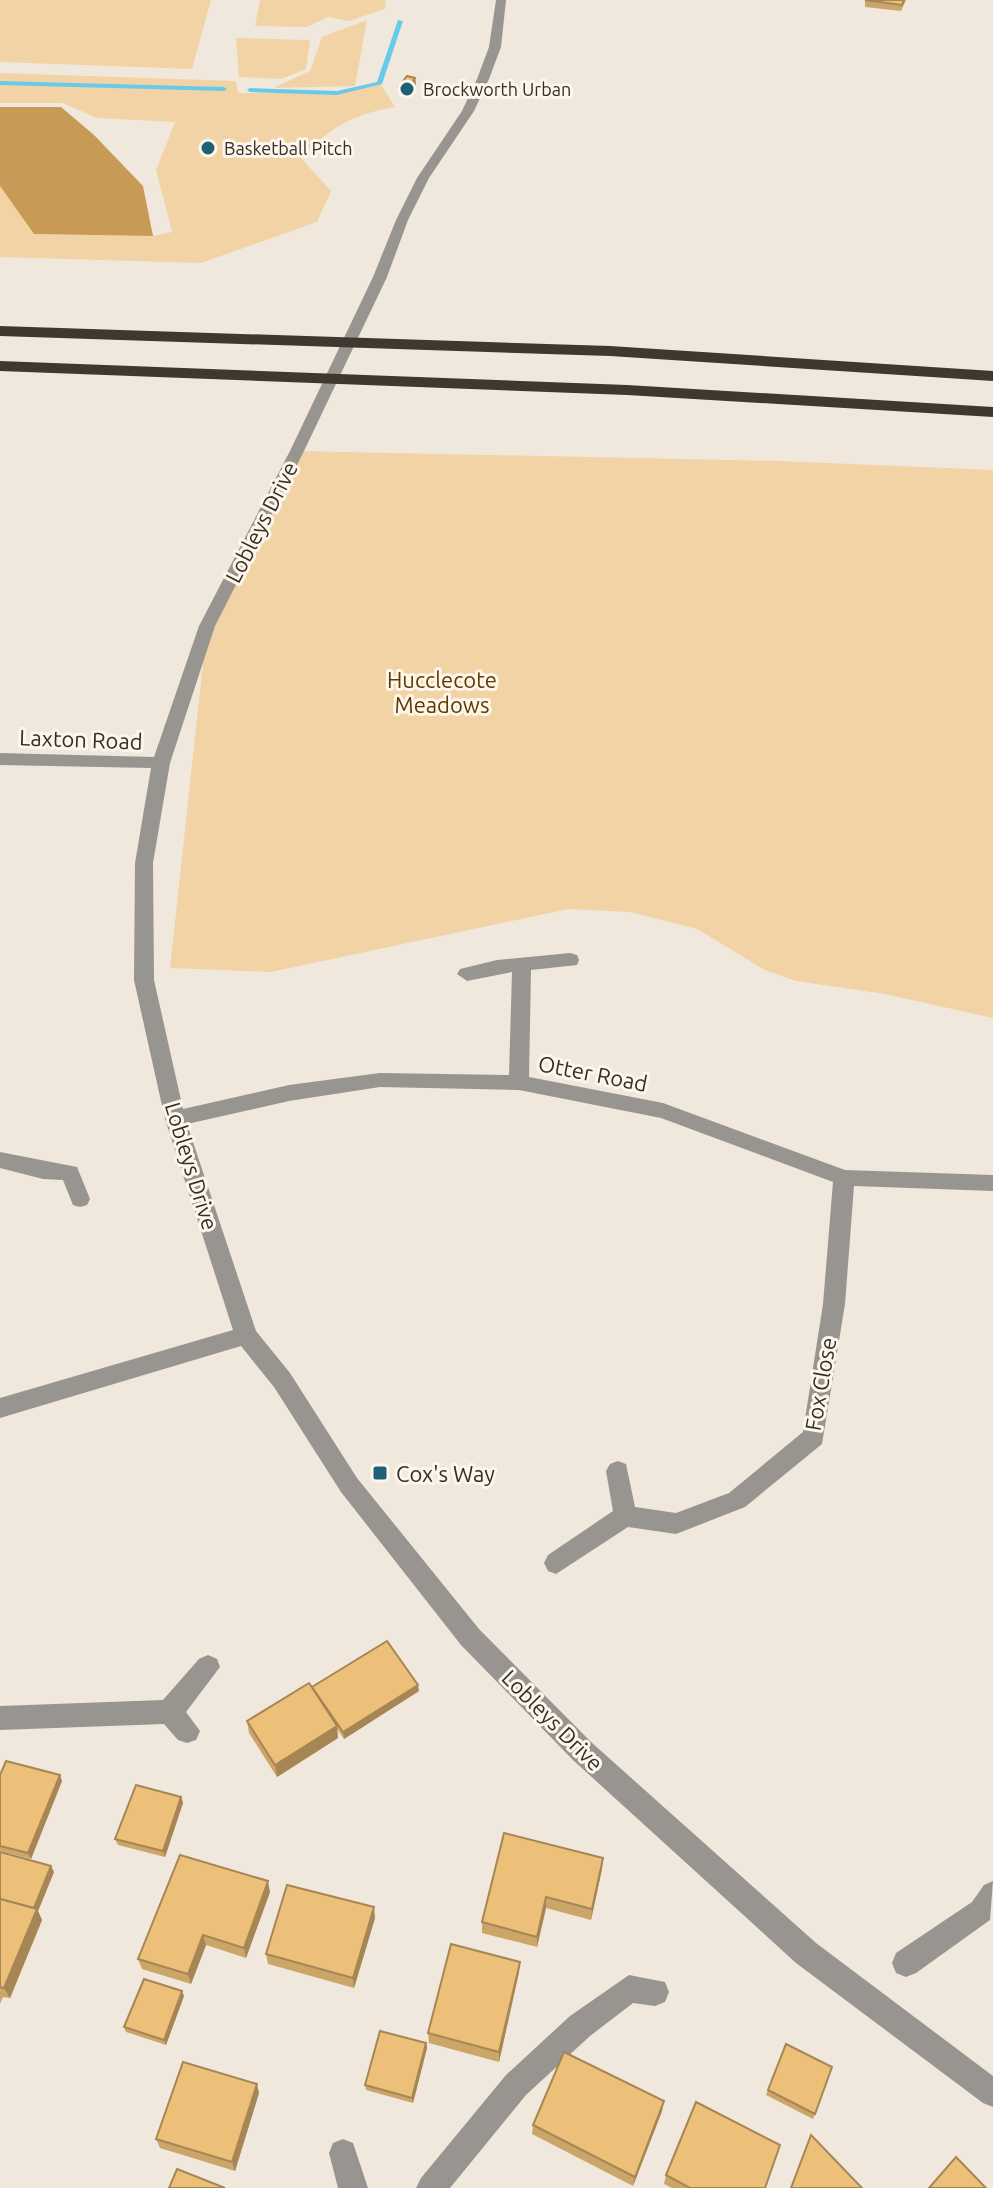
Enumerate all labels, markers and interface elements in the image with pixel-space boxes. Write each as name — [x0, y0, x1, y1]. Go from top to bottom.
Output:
place label: Brockworth Urban — [423, 79, 571, 99]
marker: Brockworth Urban — [398, 80, 416, 98]
place label: Basketball Pitch — [224, 138, 352, 158]
marker: Basketball Pitch — [199, 139, 217, 157]
street label: Lobleys Drive — [220, 457, 302, 587]
park label: Hucclecote Meadows — [387, 667, 497, 717]
street label: Laxton Road — [19, 724, 143, 754]
street label: Otter Road — [536, 1050, 650, 1096]
street label: Lobleys Drive — [161, 1099, 223, 1233]
street label: Fox Close — [800, 1335, 840, 1433]
place label: Cox's Way — [396, 1461, 495, 1486]
marker: Cox's Way — [371, 1464, 389, 1482]
street label: Lobleys Drive — [497, 1664, 609, 1776]

